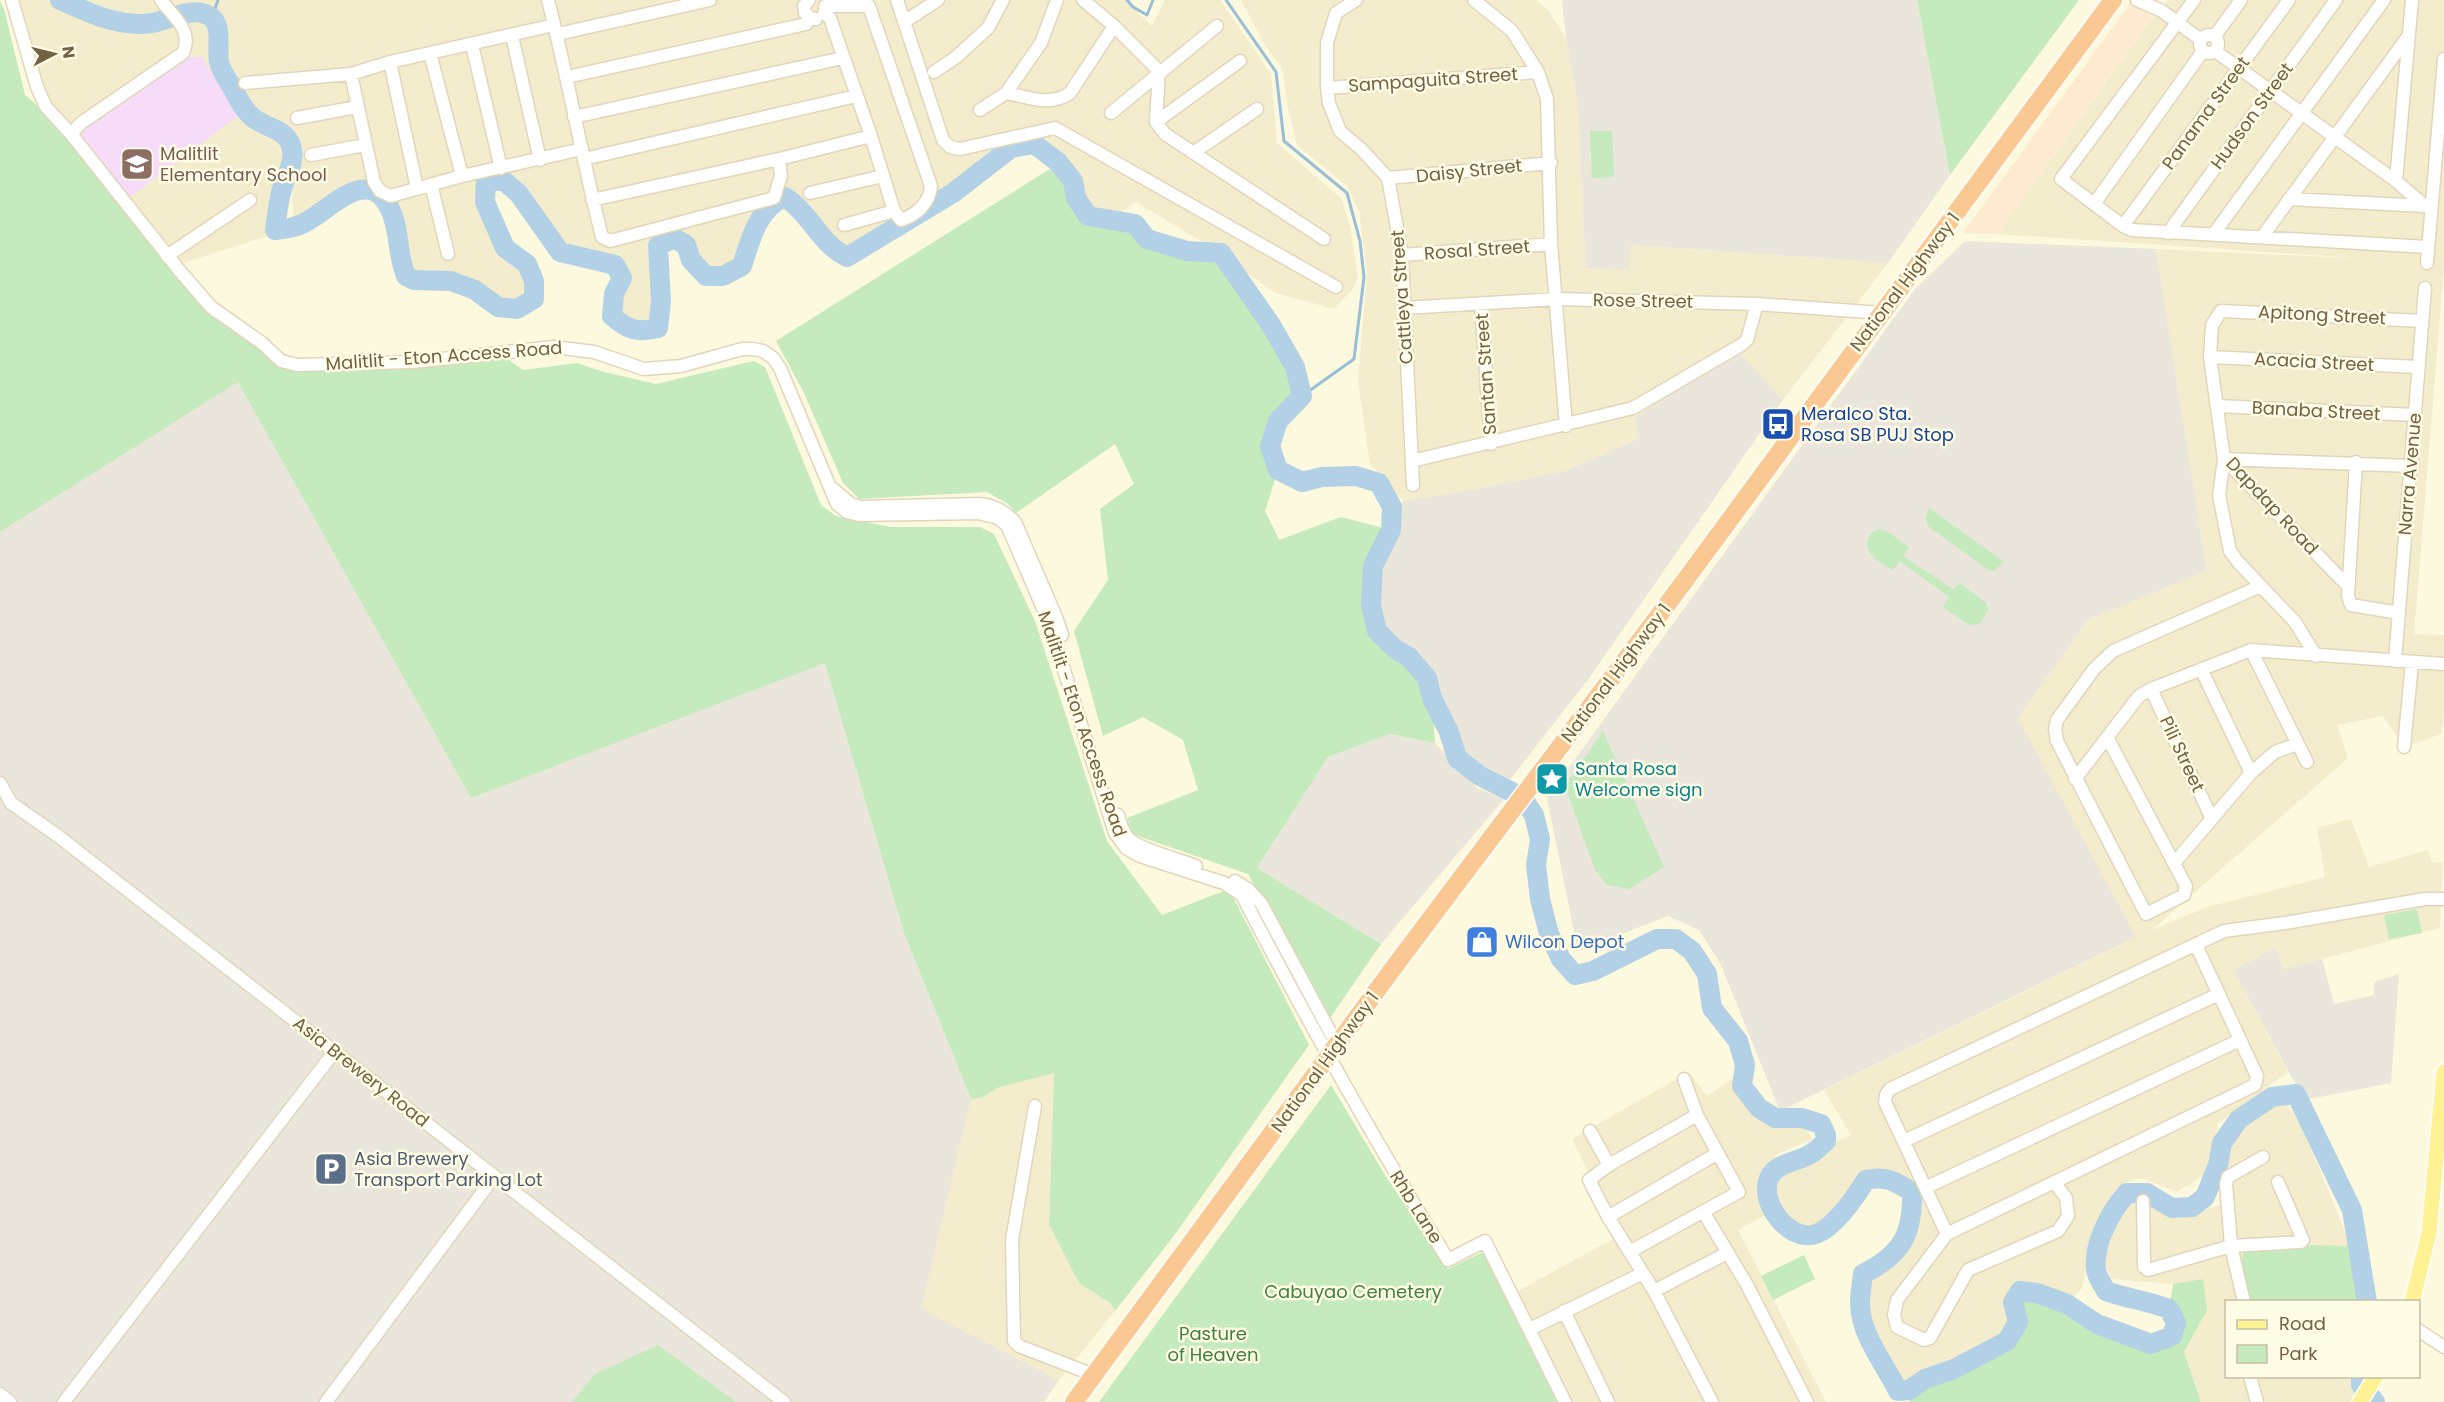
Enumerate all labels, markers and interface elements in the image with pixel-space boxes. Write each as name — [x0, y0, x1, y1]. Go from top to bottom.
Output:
north arrow — [24, 24, 84, 84]
text: N — [56, 45, 81, 60]
street label: Panama Street — [2156, 51, 2255, 174]
street label: Hudson Street — [2204, 57, 2299, 174]
street label: Sampaguita Street — [1347, 61, 1519, 98]
place label: Malitlit Elementary School — [160, 141, 327, 187]
school or university icon: Malitlit Elementary School — [119, 146, 155, 182]
street label: Daisy Street — [1415, 153, 1523, 188]
street label: National Highway 1 — [1844, 207, 1965, 356]
street label: Cattleya Street — [1384, 229, 1419, 365]
street label: Rosal Street — [1423, 233, 1531, 266]
street label: Rose Street — [1593, 287, 1693, 314]
street label: Apitong Street — [2257, 299, 2387, 330]
street label: Santan Street — [1469, 312, 1502, 436]
street label: Malitlit - Eton Access Road — [325, 335, 563, 376]
street label: Acacia Street — [2253, 346, 2375, 377]
street label: Banaba Street — [2251, 395, 2381, 426]
place label: Meralco Sta. Rosa SB PUJ Stop — [1801, 401, 1954, 447]
bus stop icon: Meralco Sta. Rosa SB PUJ Stop — [1760, 406, 1796, 442]
street label: Narra Avenue — [2392, 412, 2427, 536]
street label: Dapdap Road — [2221, 451, 2324, 560]
street label: National Highway 1 — [1555, 598, 1676, 747]
street label: Malitlit - Eton Access Road — [1032, 608, 1133, 840]
street label: Pili Street — [2154, 712, 2211, 796]
place label: Santa Rosa Welcome sign — [1575, 756, 1703, 802]
place icon: Santa Rosa Welcome sign — [1534, 761, 1570, 797]
shop icon: Wilcon Depot — [1464, 924, 1500, 960]
place label: Wilcon Depot — [1505, 929, 1624, 954]
street label: National Highway 1 — [1265, 986, 1384, 1137]
street label: Asia Brewery Road — [288, 1011, 434, 1133]
place label: Asia Brewery Transport Parking Lot — [354, 1146, 543, 1192]
parking icon: Asia Brewery Transport Parking Lot — [313, 1151, 349, 1187]
street label: Rhb Lane — [1384, 1165, 1449, 1248]
park label: Cabuyao Cemetery — [1264, 1279, 1442, 1304]
legend — [2225, 1300, 2420, 1378]
text: Road — [2279, 1311, 2326, 1336]
park label: Pasture of Heaven — [1168, 1321, 1258, 1367]
text: Park — [2279, 1341, 2318, 1366]

